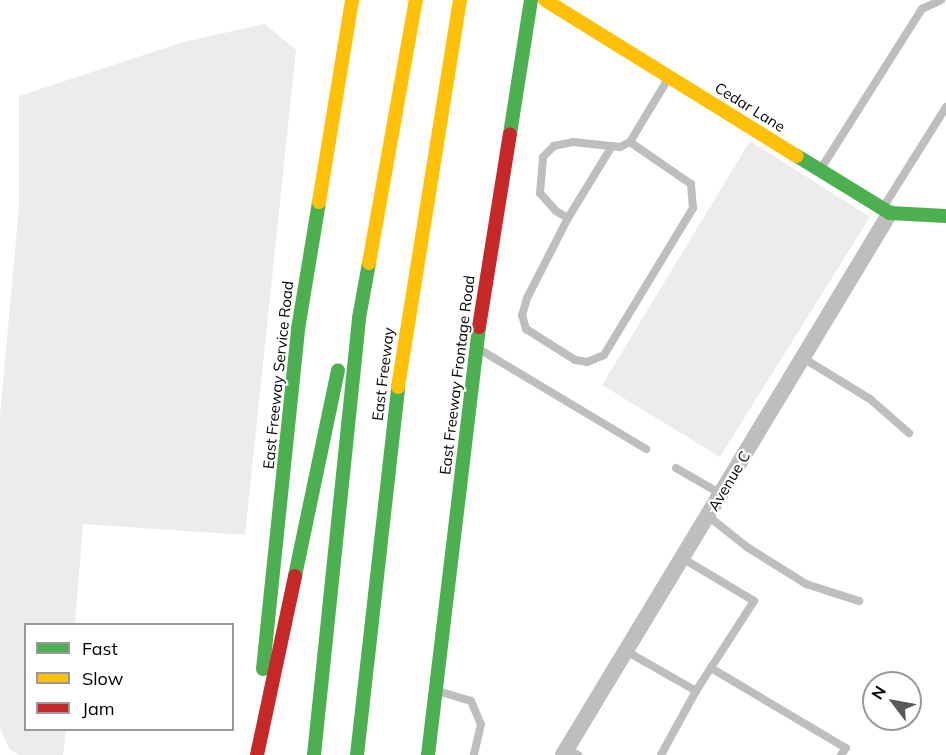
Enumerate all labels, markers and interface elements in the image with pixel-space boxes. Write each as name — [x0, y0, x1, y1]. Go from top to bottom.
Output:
street label: Cedar Lane — [712, 78, 788, 136]
street label: East Freeway Frontage Road — [436, 274, 478, 476]
street label: East Freeway Service Road — [259, 280, 297, 470]
street label: East Freeway — [368, 326, 398, 422]
street label: Avenue C — [704, 448, 754, 514]
legend — [24, 623, 234, 731]
text: Fast — [82, 637, 118, 660]
text: Slow — [82, 667, 123, 690]
north arrow — [862, 671, 922, 731]
text: N — [867, 682, 890, 703]
text: Jam — [82, 697, 115, 720]

